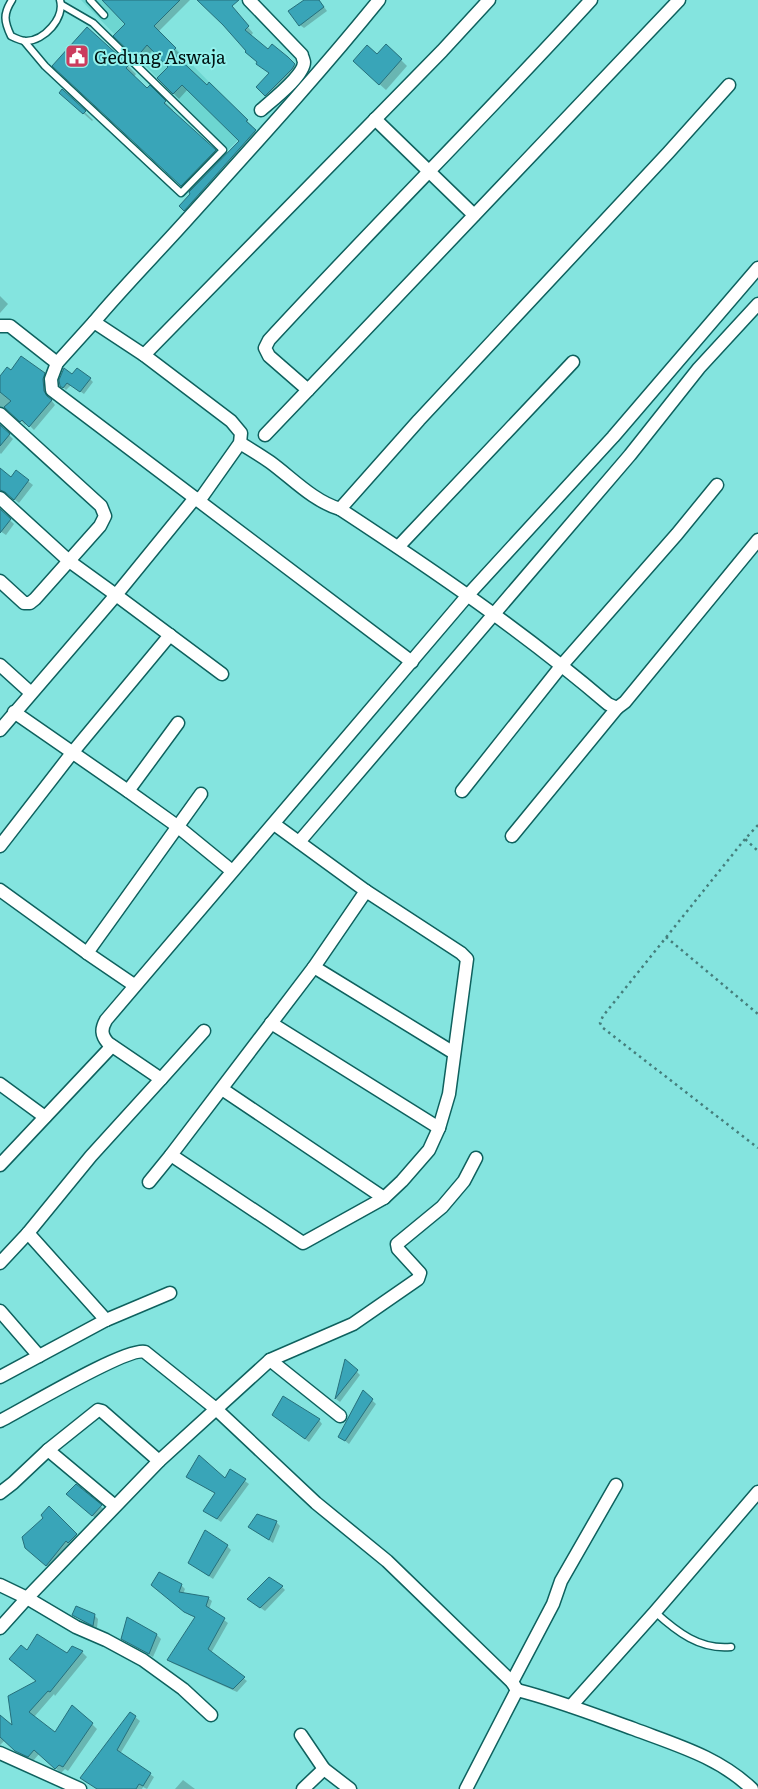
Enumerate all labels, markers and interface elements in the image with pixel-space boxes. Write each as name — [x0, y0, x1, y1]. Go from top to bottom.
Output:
public building icon: Gedung Aswaja — [64, 43, 90, 69]
place label: Gedung Aswaja — [94, 43, 226, 70]

